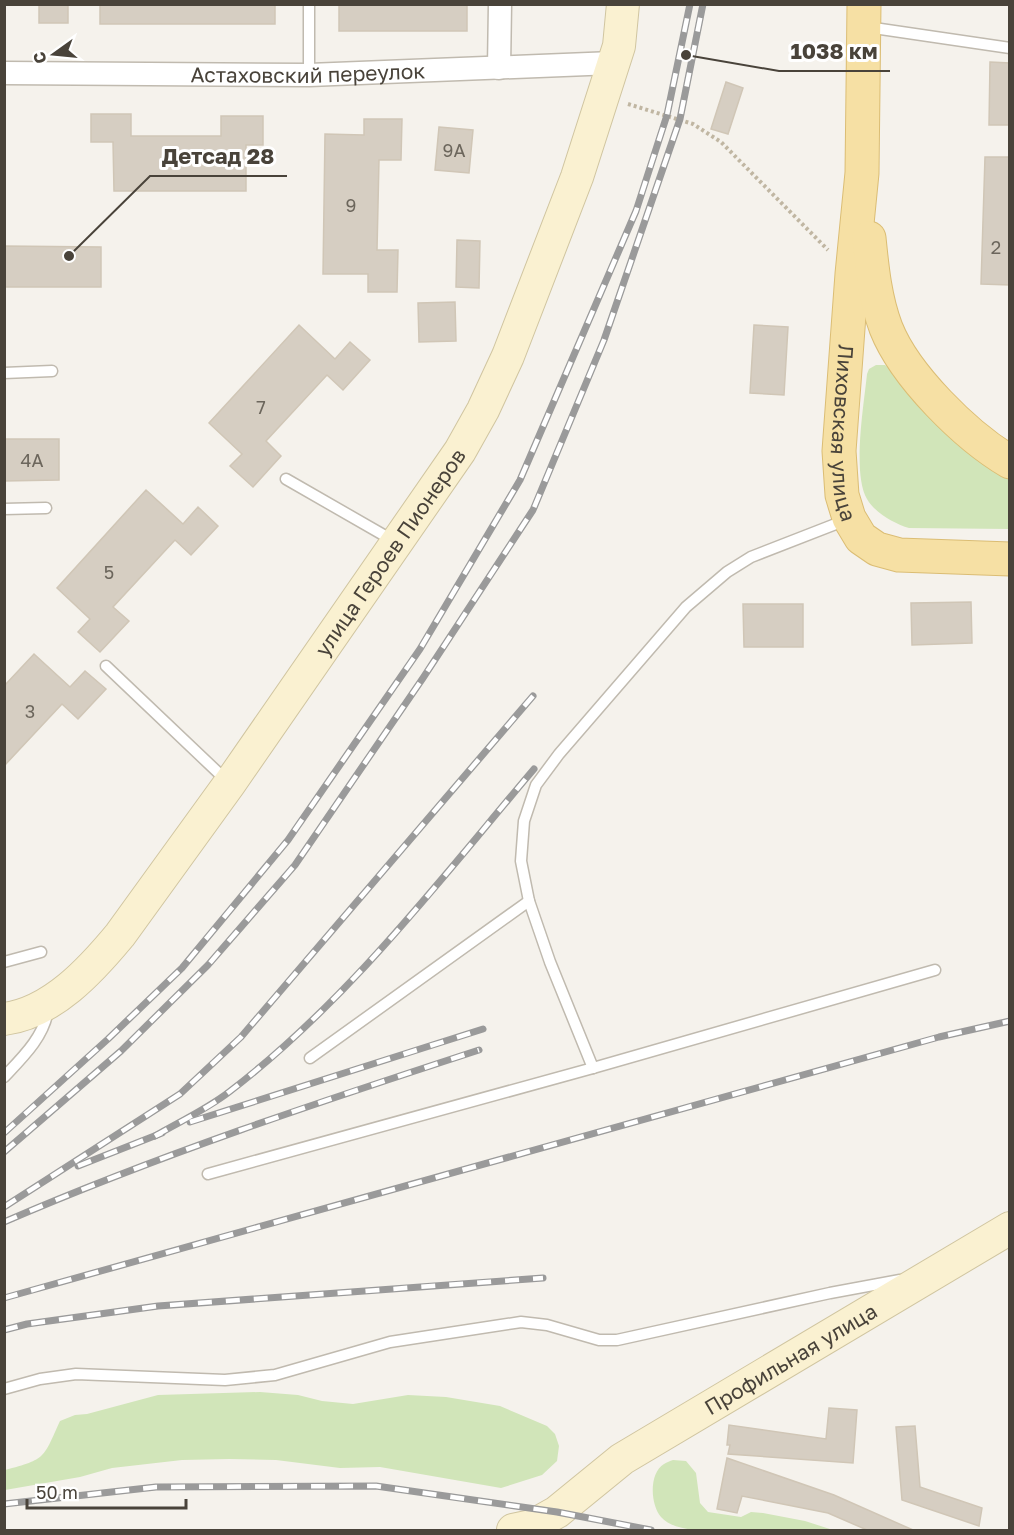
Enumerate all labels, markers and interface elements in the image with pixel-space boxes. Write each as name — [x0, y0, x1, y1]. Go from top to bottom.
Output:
north arrow — [24, 24, 84, 84]
callout: 1038 км — [779, 31, 890, 71]
text: 1038 км — [790, 37, 878, 64]
text: С — [28, 50, 51, 66]
street label: Астаховский переулок — [190, 57, 426, 88]
callout: Детсад 28 — [150, 136, 287, 176]
house number: 9А — [443, 139, 465, 161]
text: Детсад 28 — [162, 142, 274, 169]
house number: 9 — [346, 194, 356, 216]
house number: 2 — [991, 236, 1001, 258]
street label: Лиховская улица — [826, 344, 862, 524]
house number: 7 — [256, 396, 266, 418]
street label: улица Героев Пионеров — [309, 443, 471, 661]
house number: 4А — [20, 449, 44, 471]
house number: 5 — [104, 561, 114, 583]
house number: 3 — [25, 700, 35, 722]
street label: Профильная улица — [699, 1297, 882, 1420]
scale bar — [27, 1472, 186, 1510]
text: 50 m — [36, 1481, 78, 1503]

